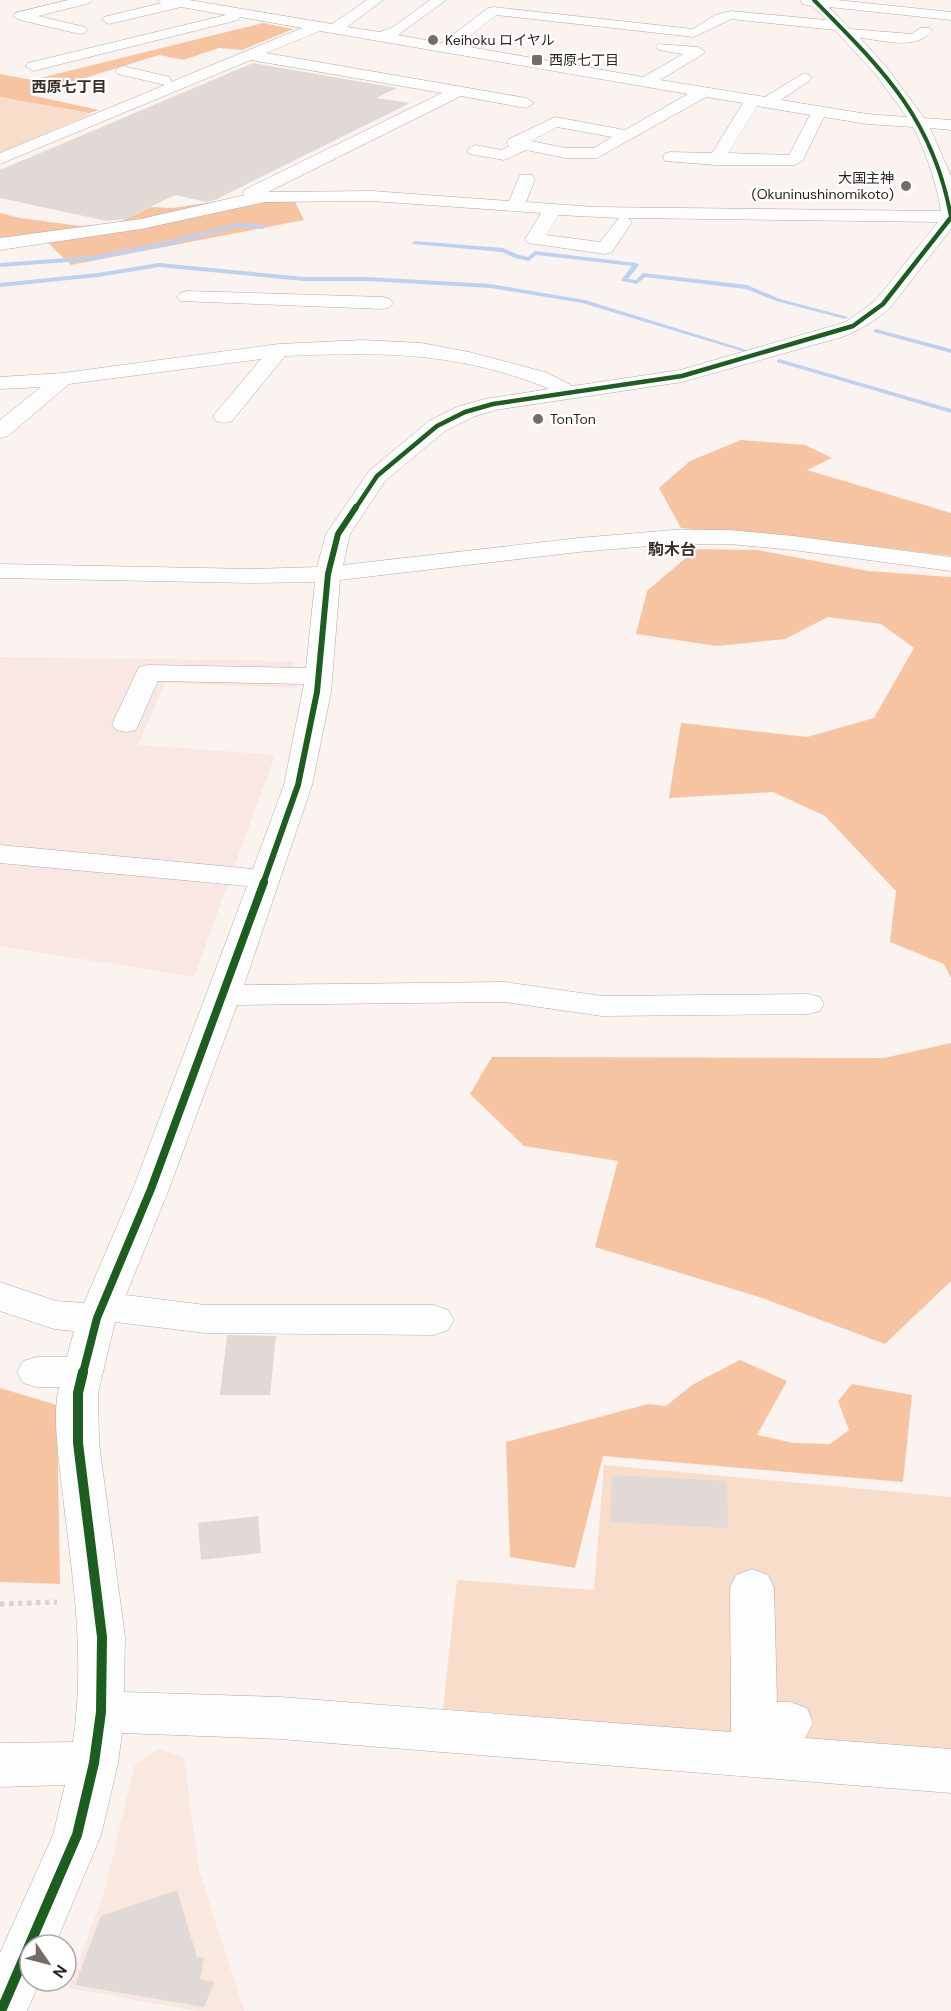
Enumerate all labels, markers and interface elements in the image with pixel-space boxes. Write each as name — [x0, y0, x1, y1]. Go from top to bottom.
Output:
place label: Keihoku ロイヤル — [445, 31, 555, 49]
marker: Keihoku ロイヤル — [426, 33, 440, 47]
place label: 西原七丁目 — [549, 51, 619, 69]
marker: 西原七丁目 — [530, 53, 544, 67]
district label: 西原七丁目 — [31, 77, 107, 97]
place label: 大国主神 (Okuninushinomikoto) — [751, 169, 894, 203]
marker: 大国主神 (Okuninushinomikoto) — [899, 179, 913, 193]
place label: TonTon — [550, 410, 596, 428]
marker: TonTon — [531, 412, 545, 426]
district label: 駒木台 — [648, 539, 696, 560]
north arrow — [18, 1933, 78, 1993]
text: N — [48, 1961, 72, 1982]

